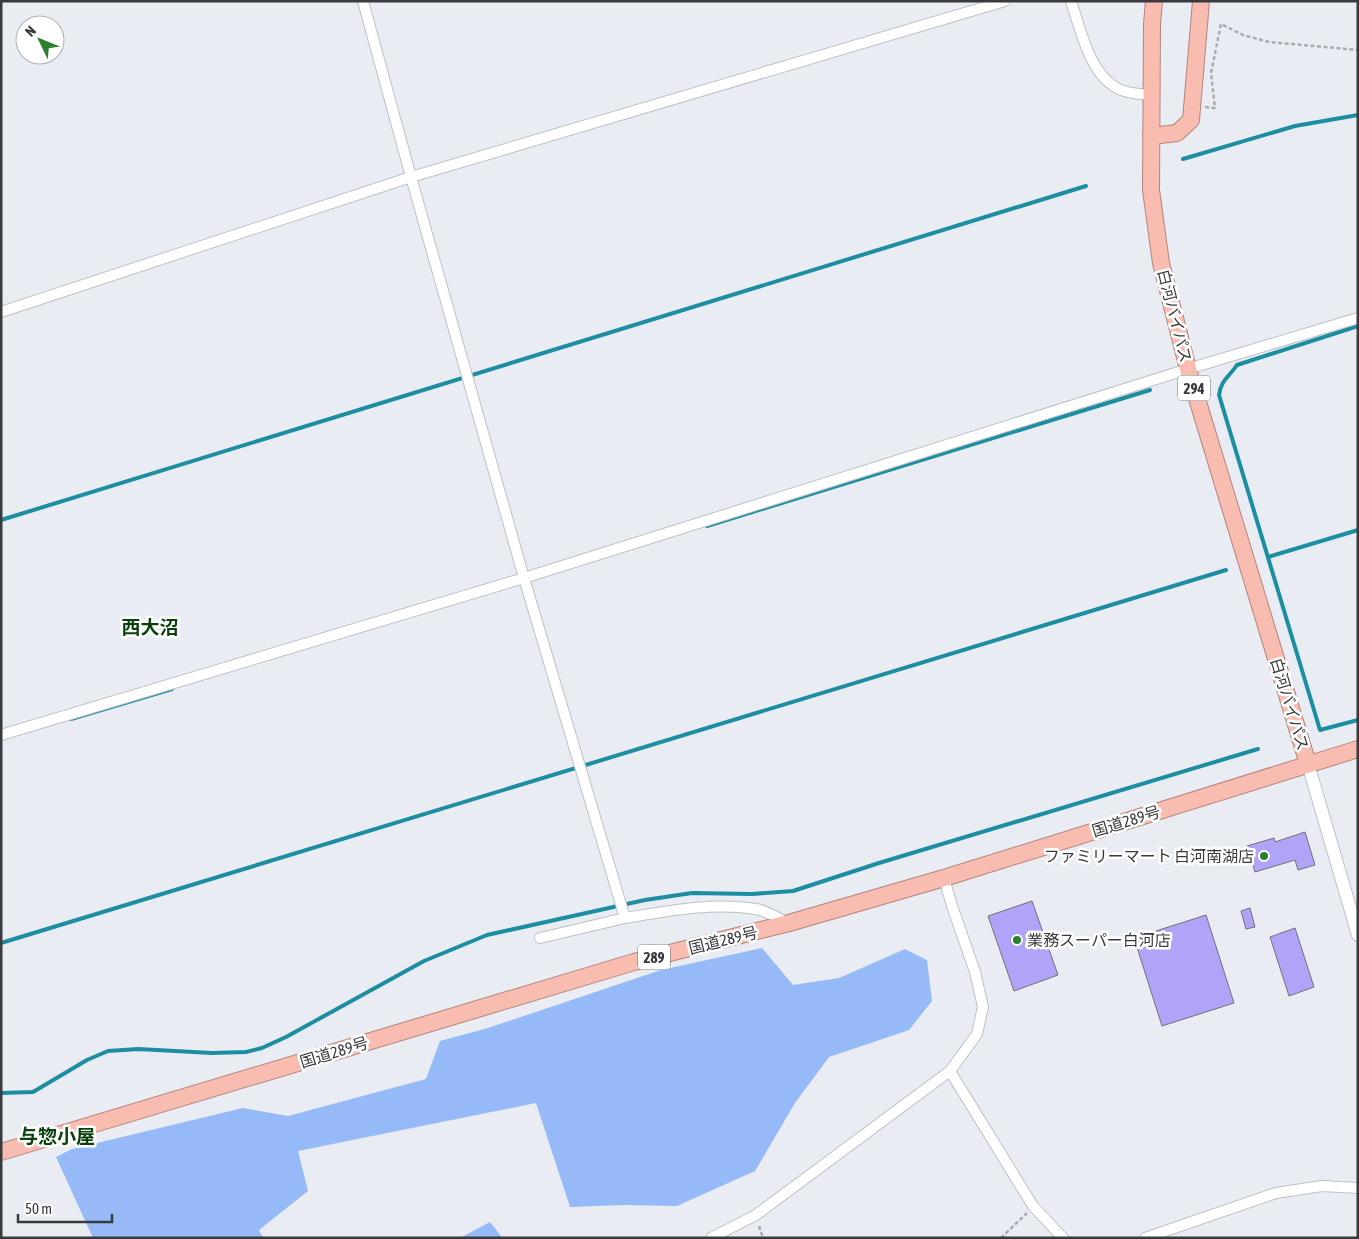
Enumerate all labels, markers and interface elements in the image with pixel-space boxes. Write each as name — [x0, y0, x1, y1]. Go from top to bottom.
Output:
north arrow — [15, 15, 65, 65]
text: N — [22, 23, 39, 40]
street label: 白河バイパス — [1155, 267, 1195, 365]
road number: 294 — [1178, 376, 1210, 400]
district label: 西大沼 — [121, 616, 179, 638]
street label: 白河バイパス — [1267, 656, 1313, 752]
street label: 国道289号 — [1090, 802, 1162, 840]
place label: ファミリーマート 白河南湖店 — [1044, 847, 1254, 865]
marker: ファミリーマート 白河南湖店 — [1258, 850, 1270, 862]
street label: 国道289号 — [687, 923, 759, 957]
place label: 業務スーパー白河店 — [1027, 931, 1171, 949]
marker: 業務スーパー白河店 — [1011, 934, 1023, 946]
road number: 289 — [638, 944, 670, 970]
street label: 国道289号 — [298, 1033, 370, 1071]
district label: 与惣小屋 — [19, 1125, 95, 1147]
scale bar — [18, 1192, 111, 1224]
text: 50 m — [25, 1200, 52, 1217]

